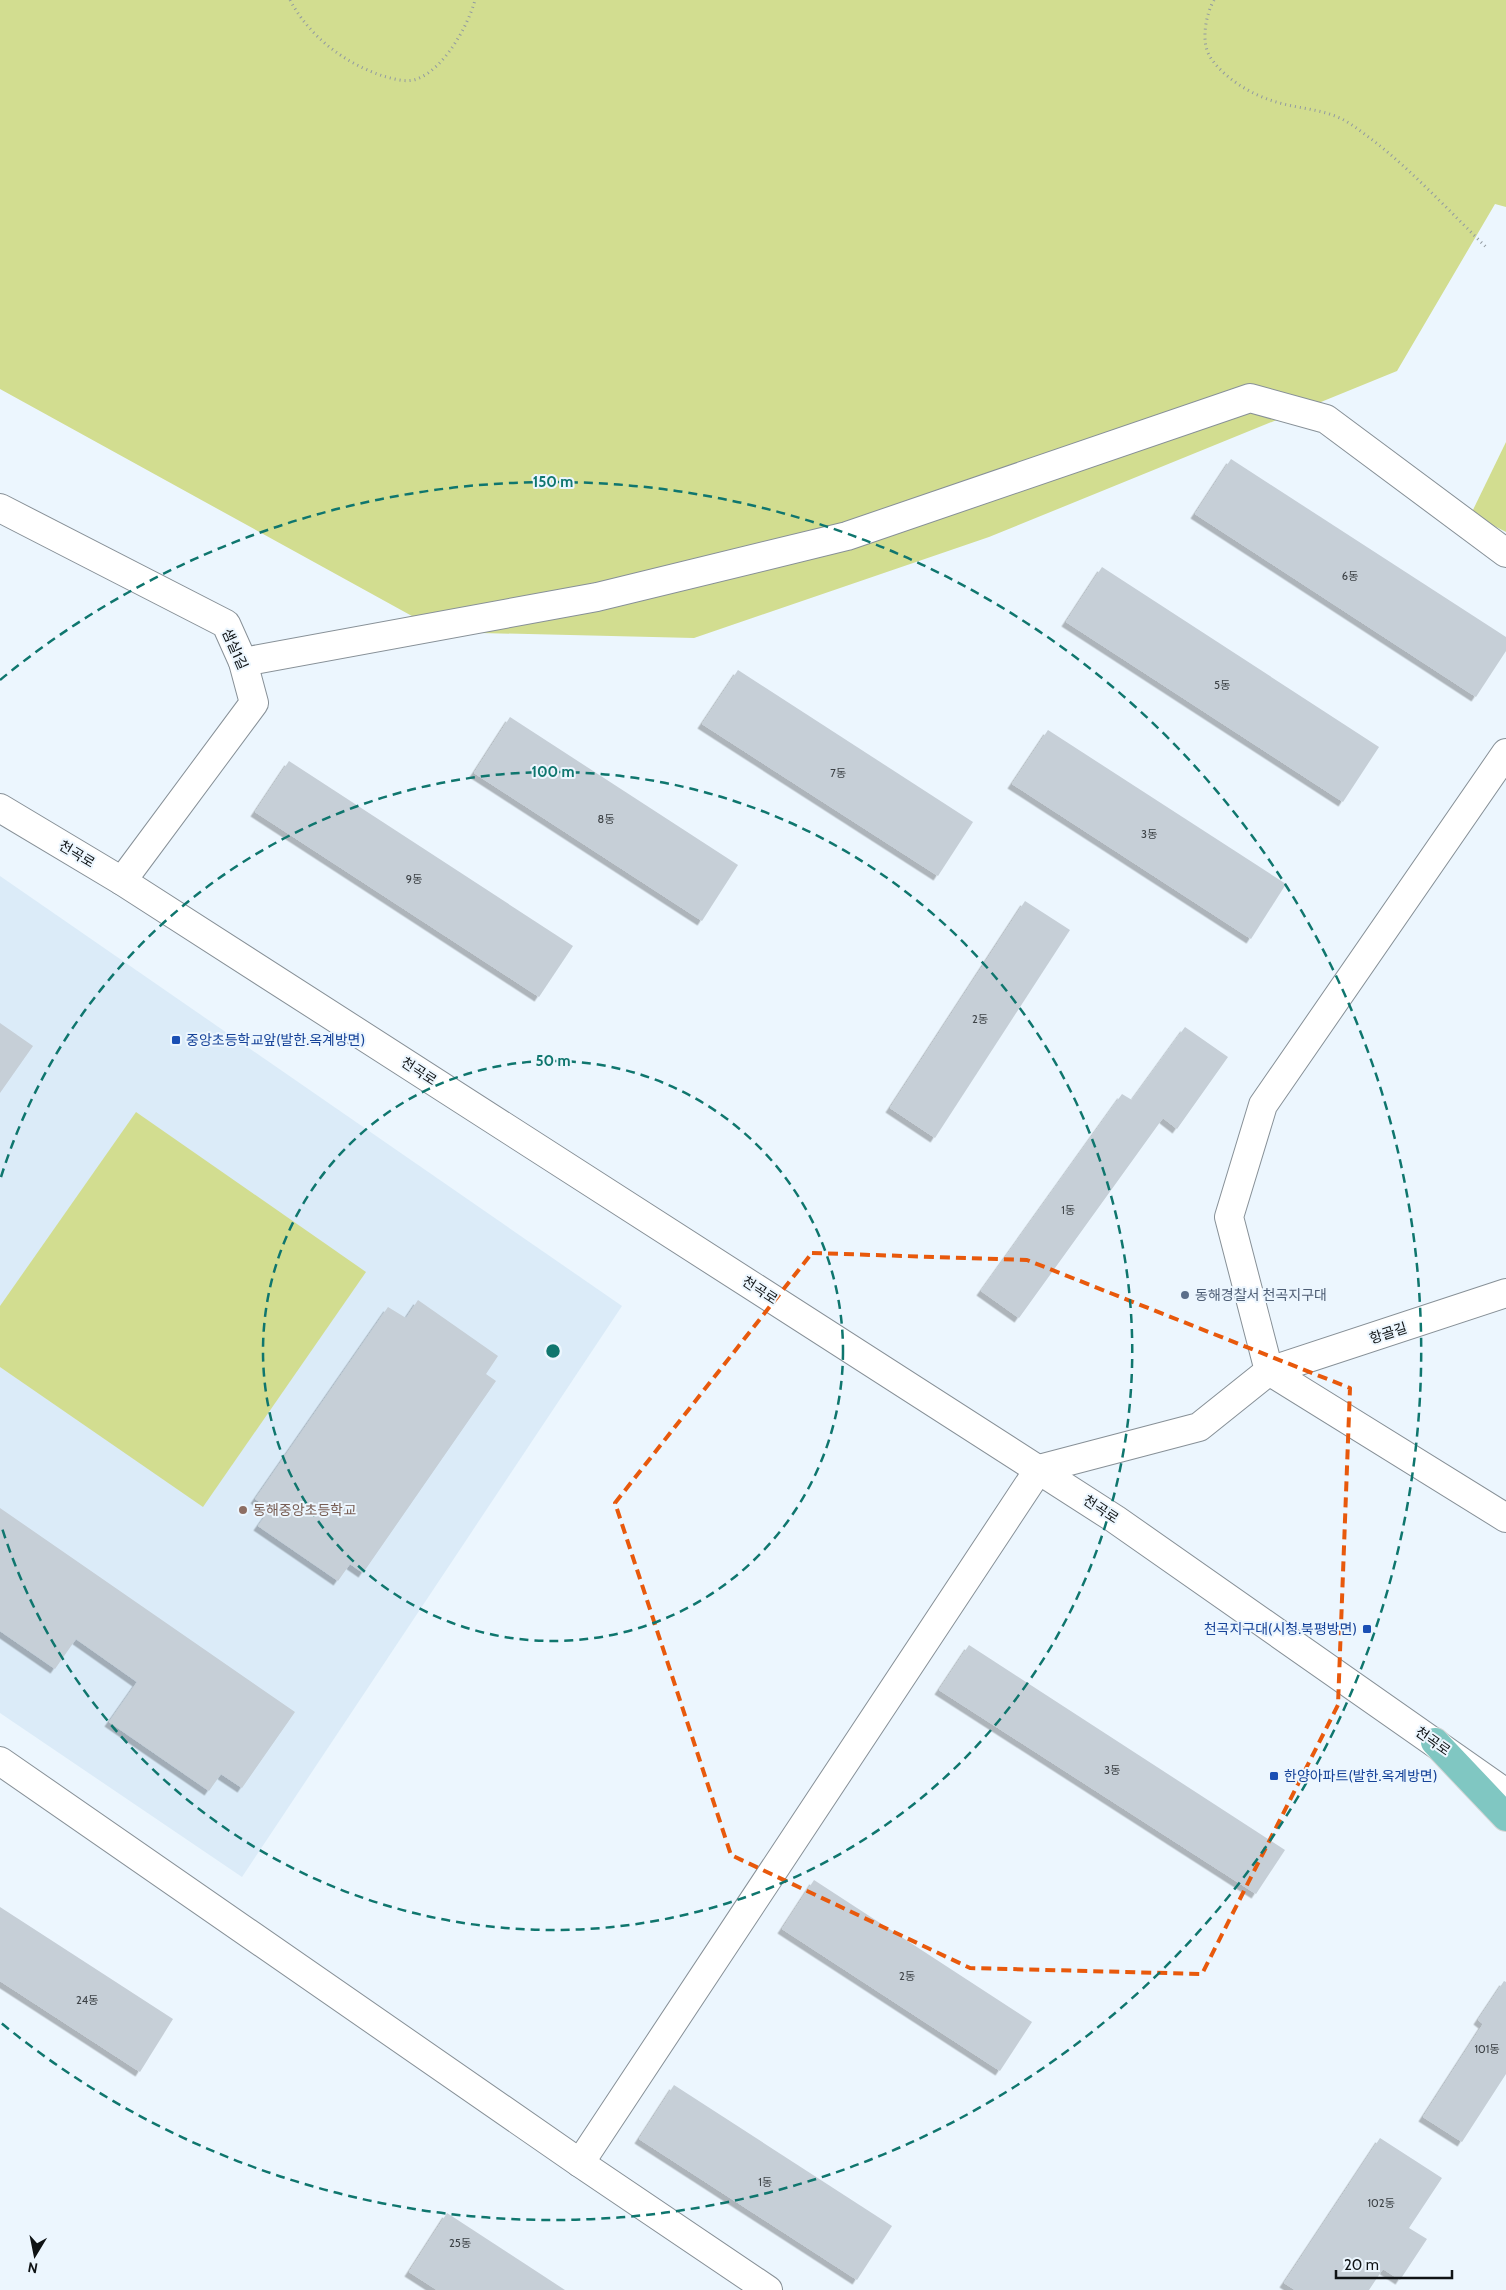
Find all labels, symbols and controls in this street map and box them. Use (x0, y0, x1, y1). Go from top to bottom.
text: 150 m (533, 473, 573, 491)
house number: 6동 (1342, 569, 1358, 583)
street label: 샘실1길 (218, 626, 252, 672)
house number: 5동 (1214, 678, 1230, 692)
text: 100 m (531, 763, 575, 781)
house number: 7동 (830, 766, 846, 780)
house number: 8동 (598, 812, 614, 826)
house number: 3동 (1141, 827, 1157, 841)
street label: 천곡로 (56, 836, 98, 872)
house number: 9동 (406, 872, 422, 886)
house number: 2동 (972, 1012, 988, 1026)
place label: 중앙초등학교앞(발한.옥계방면) (186, 1031, 365, 1049)
marker: 중앙초등학교앞(발한.옥계방면) (170, 1034, 182, 1046)
text: 50 m (535, 1052, 571, 1070)
street label: 천곡로 (398, 1053, 440, 1089)
house number: 1동 (1061, 1203, 1075, 1217)
street label: 천곡로 (739, 1272, 781, 1308)
place label: 동해경찰서 천곡지구대 (1195, 1286, 1327, 1304)
marker: 동해경찰서 천곡지구대 (1179, 1289, 1191, 1301)
street label: 항골길 (1367, 1318, 1409, 1348)
centre of rings (544, 1342, 562, 1360)
street label: 천곡로 (1080, 1491, 1122, 1527)
place label: 동해중앙초등학교 (253, 1501, 356, 1519)
marker: 동해중앙초등학교 (237, 1504, 249, 1516)
place label: 천곡지구대(시청.북평방면) (1204, 1620, 1357, 1638)
marker: 천곡지구대(시청.북평방면) (1361, 1623, 1373, 1635)
street label: 천곡로 (1412, 1723, 1454, 1760)
house number: 3동 (1104, 1763, 1120, 1777)
place label: 한양아파트(발한.옥계방면) (1284, 1767, 1437, 1785)
marker: 한양아파트(발한.옥계방면) (1268, 1770, 1280, 1782)
house number: 2동 (899, 1969, 915, 1983)
house number: 24동 (76, 1993, 98, 2007)
house number: 101동 (1475, 2042, 1499, 2056)
house number: 1동 (758, 2175, 772, 2189)
house number: 102동 (1367, 2196, 1395, 2210)
north arrow (10, 2230, 60, 2280)
house number: 25동 (449, 2236, 471, 2250)
scale bar (1336, 2248, 1452, 2280)
text: 20 m (1344, 2256, 1379, 2274)
text: N (26, 2258, 39, 2278)

